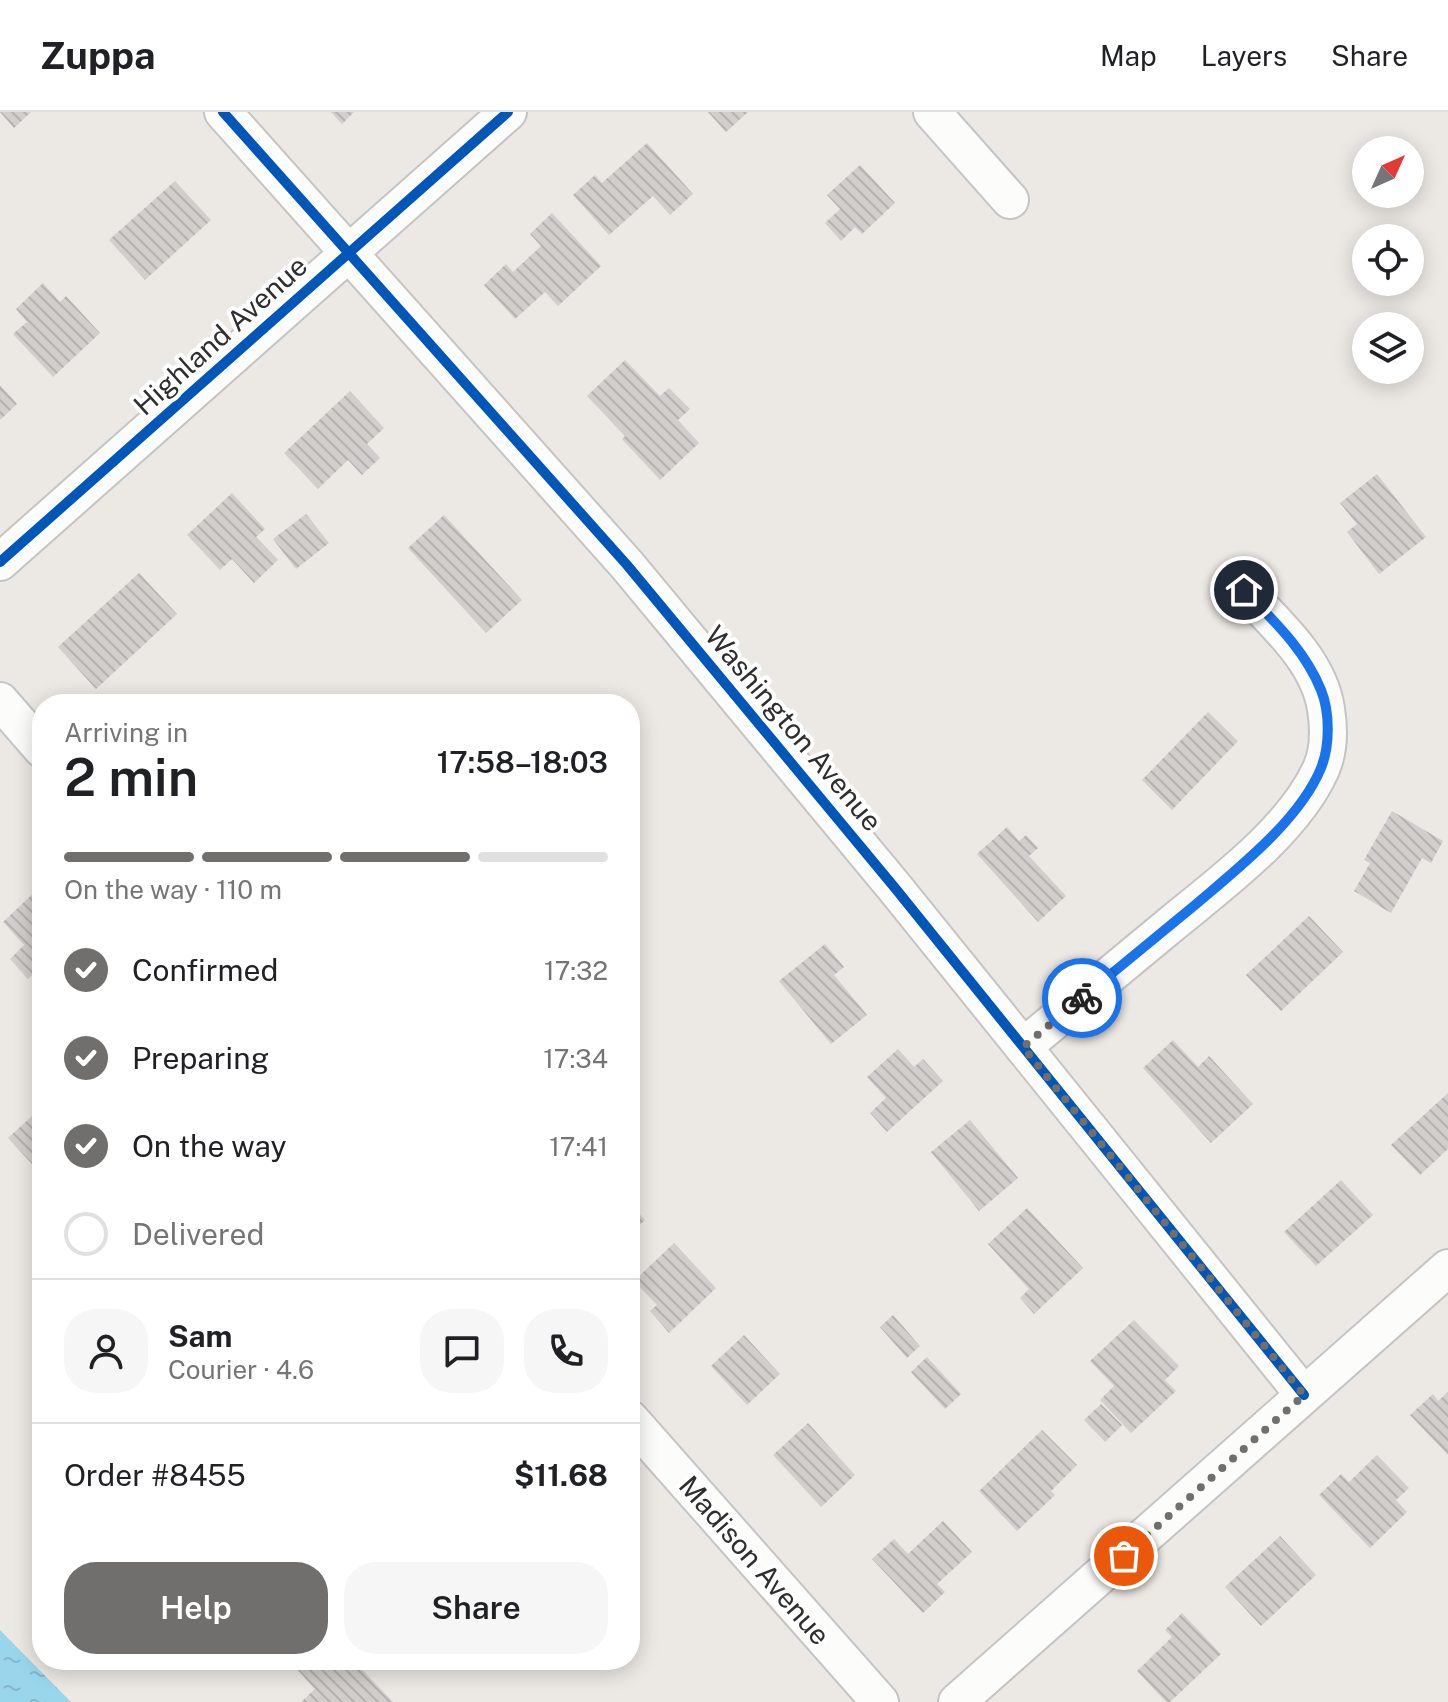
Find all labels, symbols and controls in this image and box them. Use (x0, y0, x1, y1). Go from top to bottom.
text: Zuppa (40, 33, 155, 78)
text: Map (1100, 39, 1157, 72)
text: Layers (1201, 39, 1287, 72)
text: Share (1331, 39, 1408, 72)
north arrow (1352, 136, 1424, 208)
map controls (1352, 136, 1424, 384)
button: locate (1352, 224, 1424, 296)
street label: Highland Avenue (127, 249, 313, 421)
button: layers (1352, 312, 1424, 384)
pin (1210, 556, 1278, 624)
icon: home (1222, 568, 1266, 612)
street label: Washington Avenue (699, 619, 889, 837)
text: Arriving in (64, 717, 188, 748)
text: 17:58–18:03 (437, 744, 608, 780)
text: 2 min (64, 747, 198, 808)
text: On the way · 110 m (64, 874, 282, 905)
icon: check (64, 948, 108, 992)
text: Confirmed (132, 952, 278, 988)
text: 17:32 (544, 955, 608, 986)
courier (1042, 958, 1122, 1038)
icon: bike (1060, 976, 1104, 1020)
icon: check (64, 1036, 108, 1080)
text: Preparing (132, 1040, 269, 1076)
text: 17:34 (543, 1043, 608, 1074)
icon: check (64, 1124, 108, 1168)
text: On the way (132, 1128, 286, 1164)
text: 17:41 (549, 1131, 608, 1162)
text: Delivered (132, 1216, 264, 1252)
button: person (64, 1309, 148, 1393)
button: chat (420, 1309, 504, 1393)
button: phone (524, 1309, 608, 1393)
text: Sam (168, 1318, 232, 1354)
text: Courier · 4.6 (168, 1354, 314, 1385)
text: Order #8455 (64, 1457, 246, 1493)
text: $11.68 (514, 1457, 608, 1493)
street label: Madison Avenue (673, 1469, 837, 1651)
pin (1090, 1522, 1158, 1590)
icon: bag (1102, 1534, 1146, 1578)
button: Help (64, 1562, 328, 1654)
button: Share (344, 1562, 608, 1654)

